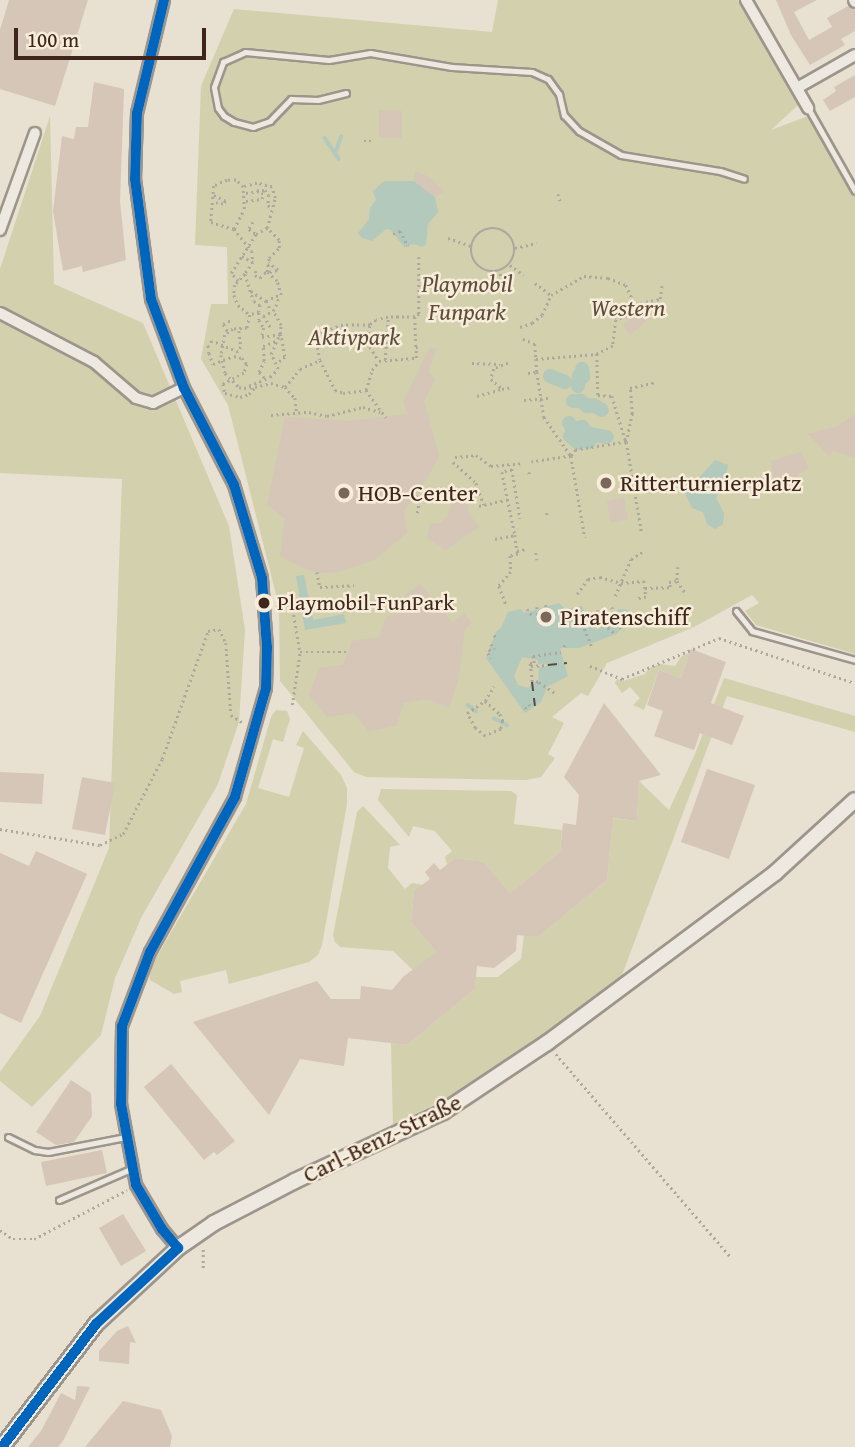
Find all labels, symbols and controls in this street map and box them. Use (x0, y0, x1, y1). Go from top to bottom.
scale bar (18, 14, 210, 58)
text: 100 m (27, 24, 79, 55)
park label: Playmobil Funpark (421, 270, 513, 326)
park label: Western (591, 294, 665, 322)
park label: Aktivpark (308, 323, 400, 351)
place label: Ritterturnierplatz (620, 469, 801, 497)
marker: Ritterturnierplatz (598, 475, 614, 491)
place label: HOB-Center (358, 479, 478, 507)
marker: HOB-Center (336, 485, 352, 501)
place label: Playmobil-FunPark (277, 590, 454, 616)
marker: Playmobil-FunPark (257, 596, 271, 610)
place label: Piratenschiff (560, 603, 689, 631)
marker: Piratenschiff (538, 609, 554, 625)
street label: Carl-Benz-Straße (298, 1087, 466, 1189)

